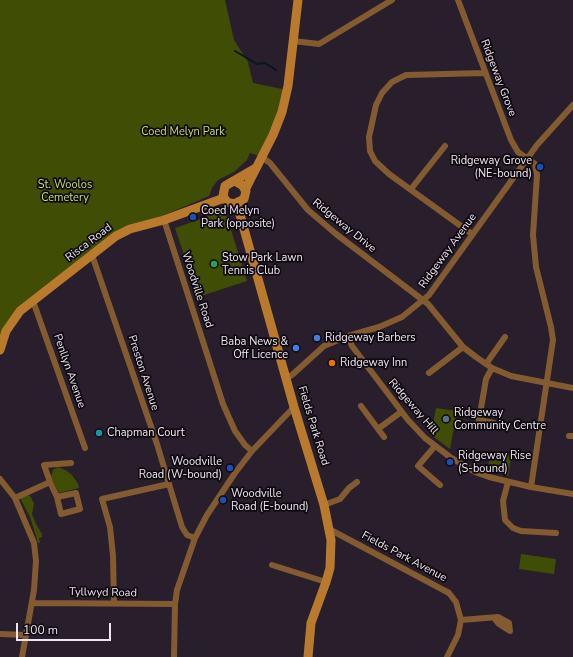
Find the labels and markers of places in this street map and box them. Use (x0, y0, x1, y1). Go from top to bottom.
place label: Ridgeway Grove (NE-bound) (451, 154, 532, 180)
marker: Ridgeway Grove (NE-bound) (535, 162, 545, 172)
place label: Coed Melyn Park (opposite) (201, 204, 275, 230)
marker: Coed Melyn Park (opposite) (188, 212, 198, 222)
place label: Stow Park Lawn Tennis Club (222, 251, 303, 277)
marker: Stow Park Lawn Tennis Club (209, 259, 219, 269)
place label: Ridgeway Barbers (325, 331, 416, 345)
marker: Ridgeway Barbers (312, 333, 322, 343)
place label: Baba News & Off Licence (221, 335, 288, 361)
marker: Baba News & Off Licence (291, 343, 301, 353)
place label: Ridgeway Inn (340, 356, 407, 370)
marker: Ridgeway Inn (327, 358, 337, 368)
place label: Ridgeway Community Centre (454, 406, 546, 432)
marker: Ridgeway Community Centre (441, 414, 451, 424)
place label: Chapman Court (107, 426, 185, 440)
marker: Chapman Court (94, 428, 104, 438)
place label: Ridgeway Rise (S-bound) (458, 449, 531, 475)
place label: Woodville Road (W-bound) (139, 455, 222, 481)
marker: Ridgeway Rise (S-bound) (445, 457, 455, 467)
marker: Woodville Road (W-bound) (225, 463, 235, 473)
place label: Woodville Road (E-bound) (231, 487, 309, 513)
marker: Woodville Road (E-bound) (218, 495, 228, 505)

